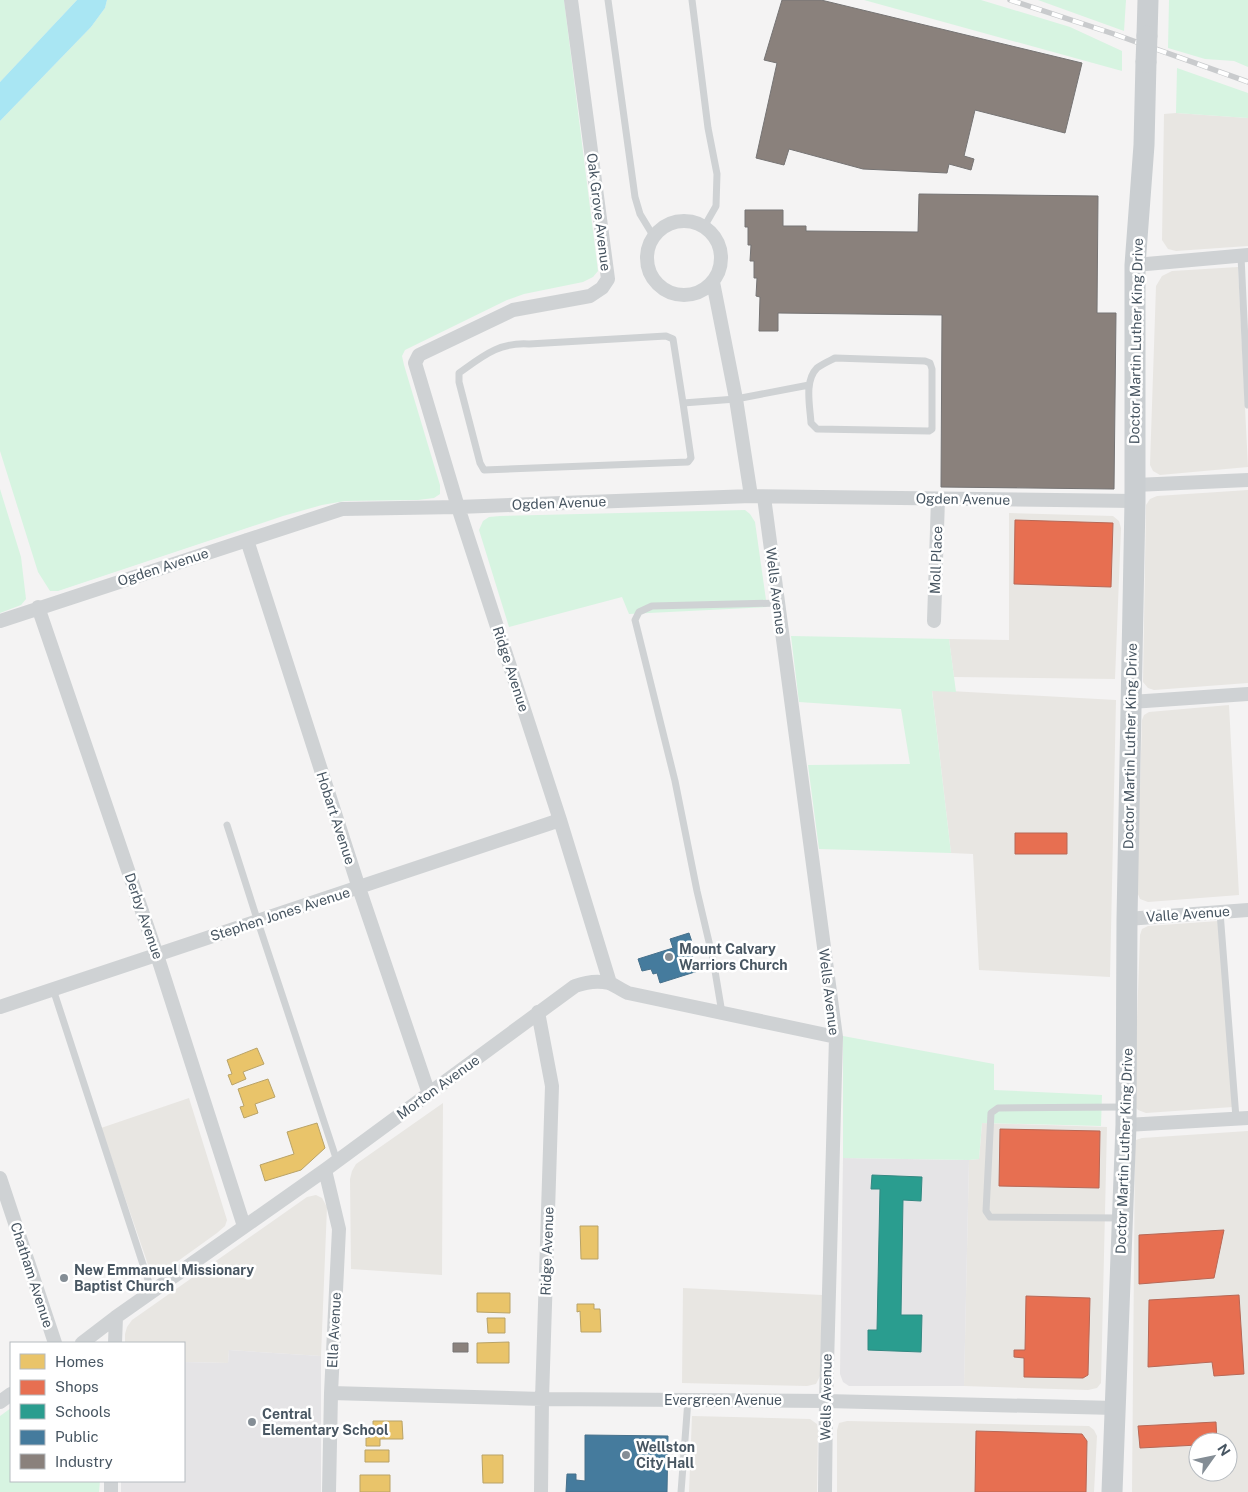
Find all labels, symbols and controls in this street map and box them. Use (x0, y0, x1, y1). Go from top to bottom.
street label: Oak Grove Avenue (584, 152, 614, 272)
street label: Doctor Martin Luther King Drive (1126, 238, 1146, 444)
street label: Ogden Avenue (916, 490, 1010, 508)
street label: Ogden Avenue (511, 493, 607, 513)
street label: Moll Place (927, 526, 945, 594)
street label: Ogden Avenue (116, 545, 210, 589)
street label: Wells Avenue (763, 547, 789, 635)
street label: Ridge Avenue (490, 624, 532, 714)
street label: Doctor Martin Luther King Drive (1120, 643, 1140, 849)
street label: Hobart Avenue (313, 770, 359, 867)
street label: Derby Avenue (122, 871, 166, 961)
street label: Stephen Jones Avenue (208, 884, 352, 944)
street label: Valle Avenue (1146, 903, 1230, 925)
place label: Mount Calvary Warriors Church (679, 941, 788, 973)
street label: Wells Avenue (816, 948, 842, 1036)
marker: Mount Calvary Warriors Church (663, 951, 675, 963)
street label: Doctor Martin Luther King Drive (1112, 1048, 1136, 1254)
street label: Morton Avenue (394, 1052, 482, 1122)
street label: Ridge Avenue (537, 1206, 557, 1296)
street label: Chatham Avenue (7, 1220, 57, 1330)
place label: New Emmanuel Missionary Baptist Church (74, 1262, 254, 1294)
marker: New Emmanuel Missionary Baptist Church (58, 1272, 70, 1284)
street label: Ella Avenue (324, 1292, 344, 1368)
legend (10, 1342, 185, 1482)
text: Homes (55, 1353, 104, 1370)
street label: Wells Avenue (817, 1353, 835, 1441)
text: Shops (55, 1378, 99, 1395)
street label: Evergreen Avenue (664, 1392, 782, 1408)
text: Schools (55, 1403, 111, 1420)
place label: Central Elementary School (262, 1406, 389, 1438)
marker: Central Elementary School (246, 1416, 258, 1428)
text: Public (55, 1428, 99, 1445)
north arrow (1188, 1432, 1238, 1482)
place label: Wellston City Hall (636, 1439, 695, 1471)
text: N (1214, 1441, 1234, 1459)
marker: Wellston City Hall (620, 1449, 632, 1461)
text: Industry (55, 1453, 113, 1470)

